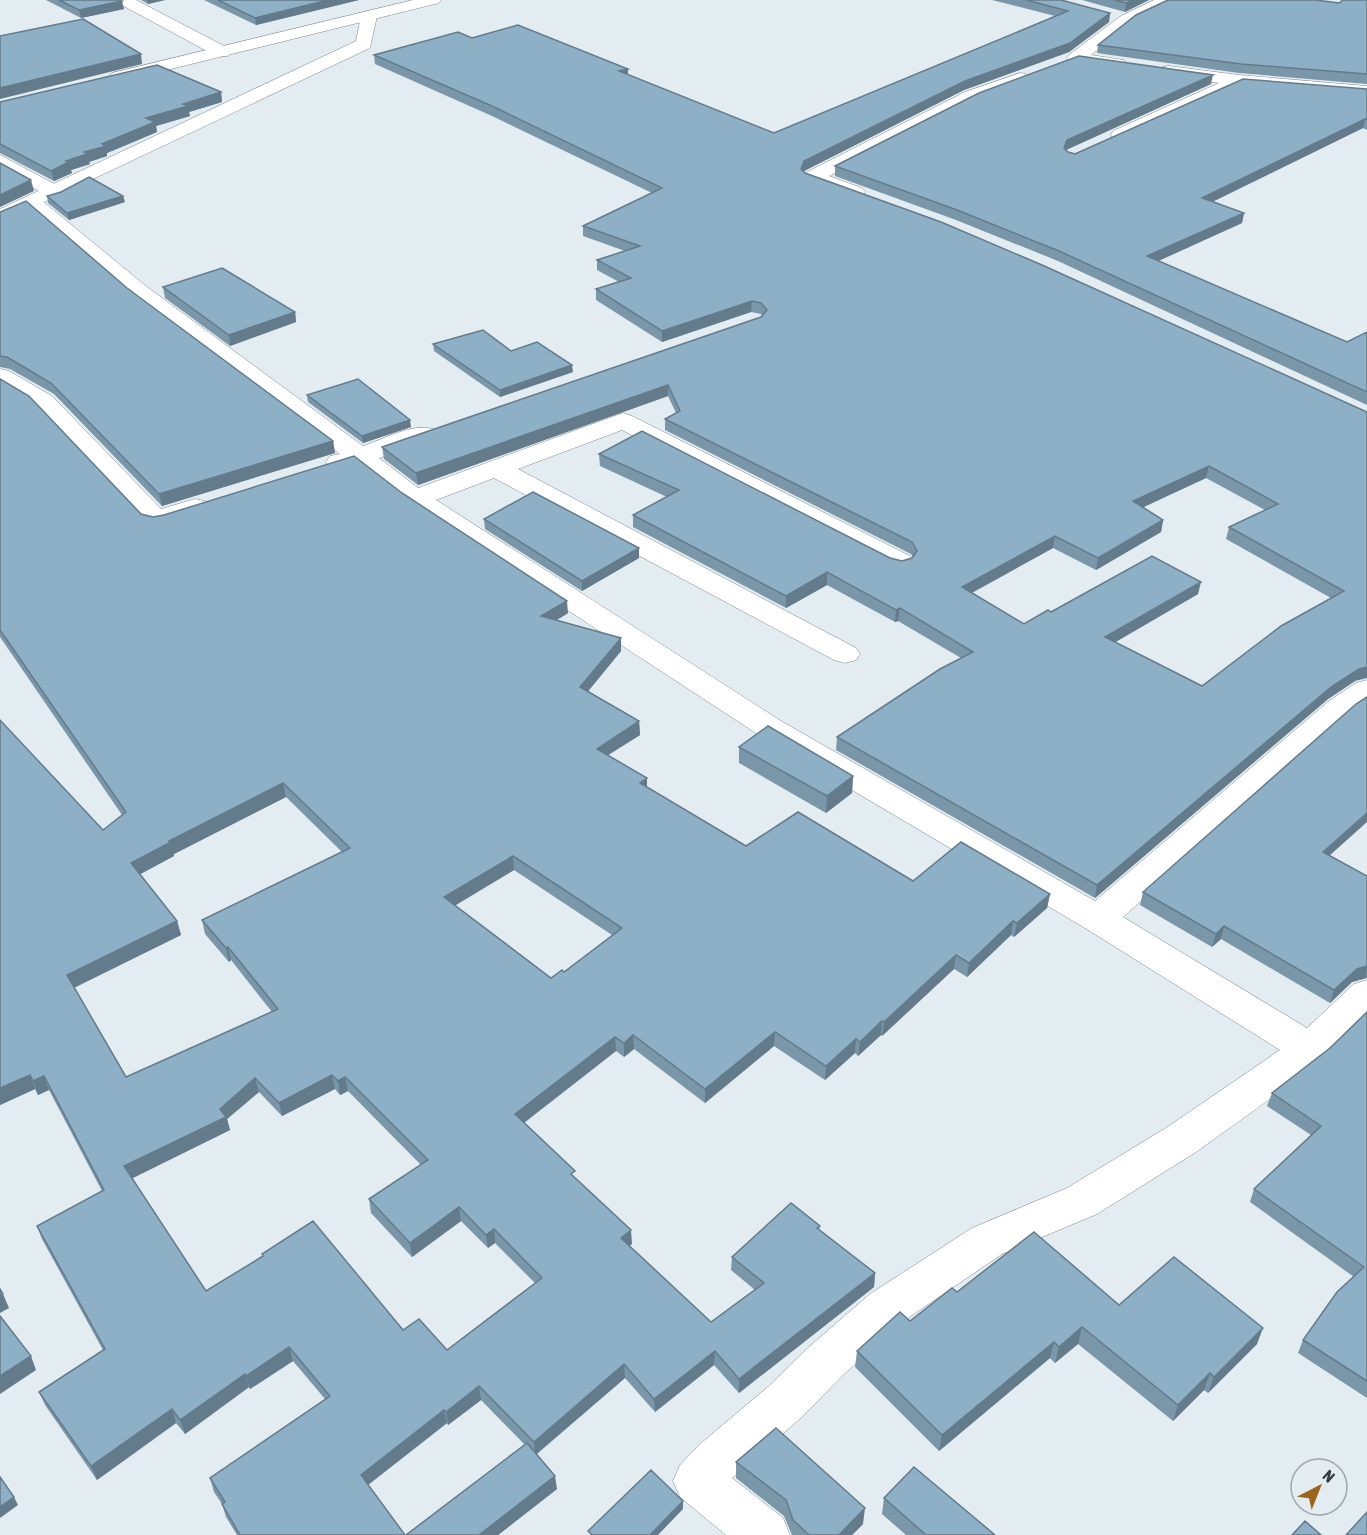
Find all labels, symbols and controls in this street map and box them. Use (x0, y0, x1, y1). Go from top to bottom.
north arrow (1289, 1457, 1349, 1517)
text: N (1320, 1466, 1339, 1486)

